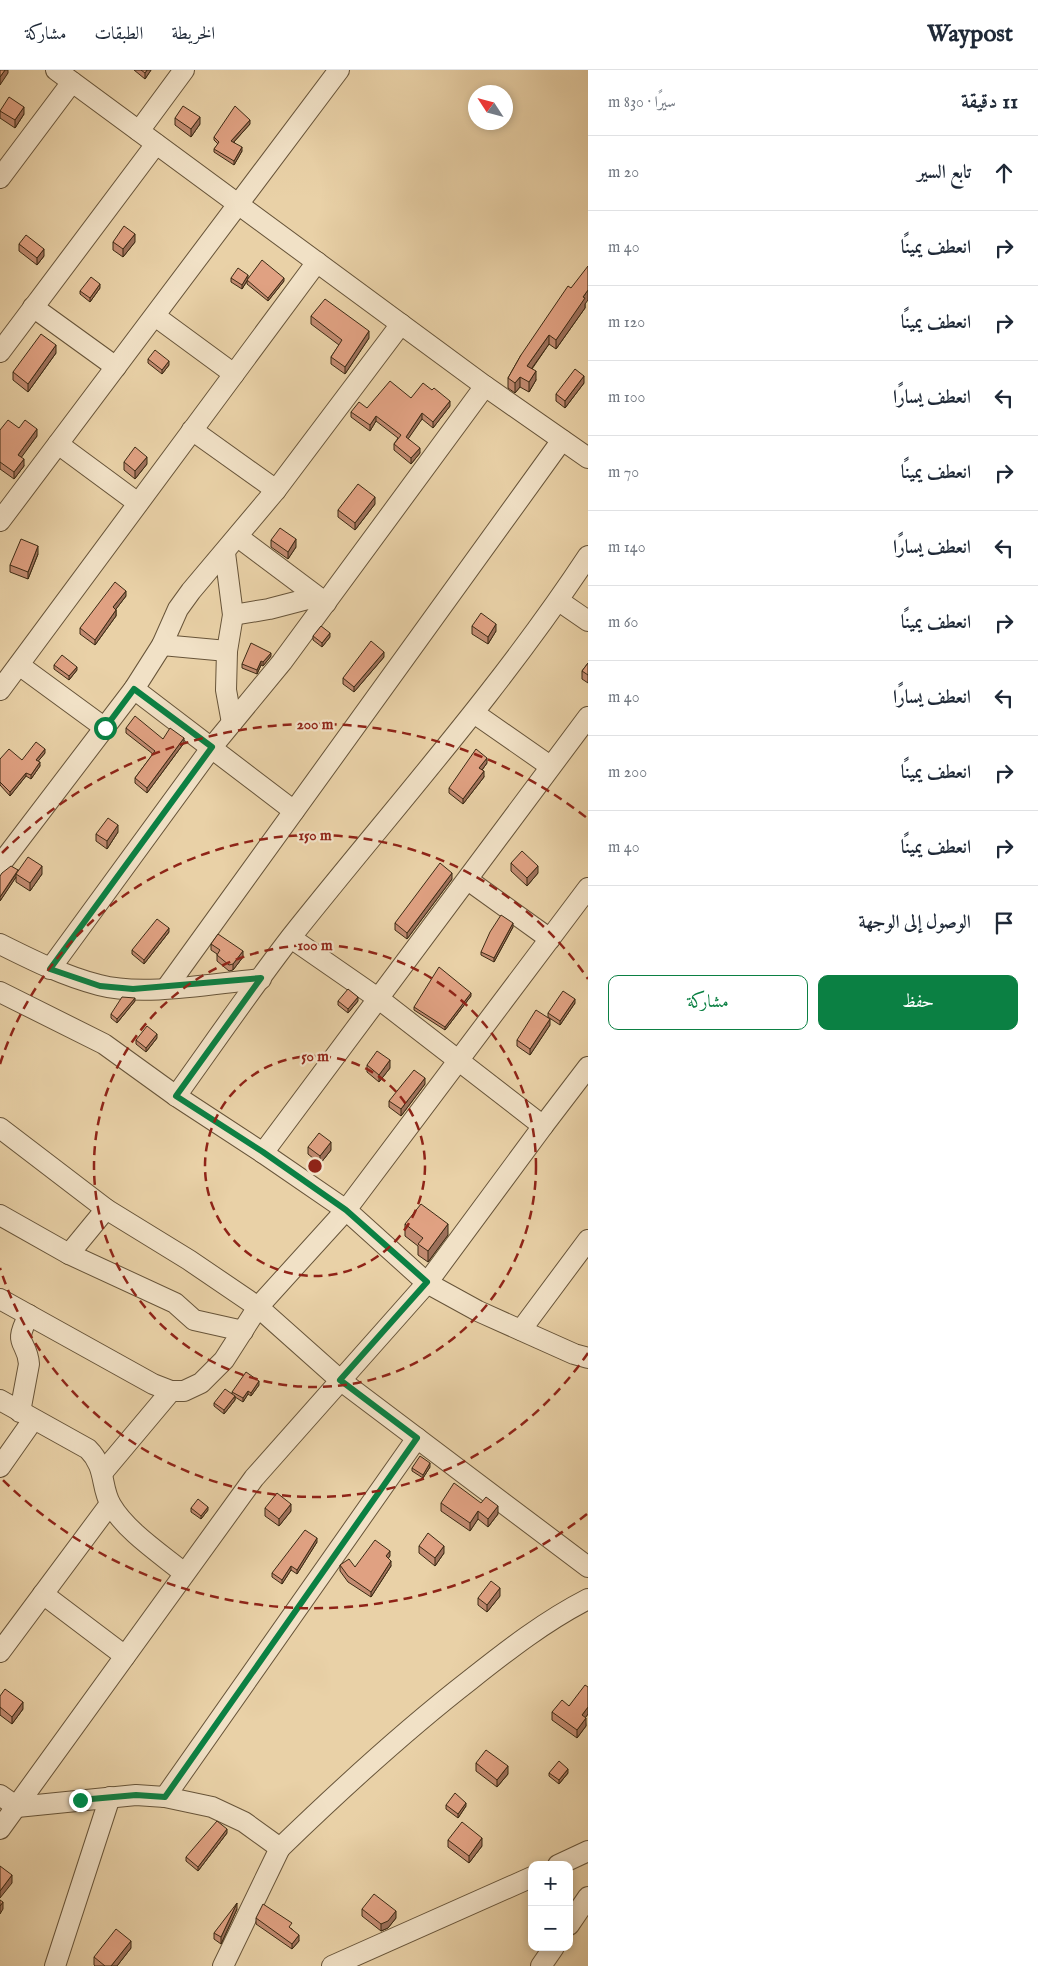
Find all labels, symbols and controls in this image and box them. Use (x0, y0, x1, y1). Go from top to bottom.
text: Waypost (927, 19, 1013, 50)
text: مشاركة (25, 23, 66, 46)
text: الطبقات (94, 23, 143, 46)
text: الخريطة (171, 23, 215, 46)
north arrow (468, 85, 513, 130)
text: 11 دقيقة (961, 89, 1018, 116)
text: سيرًا · 830 m (608, 93, 676, 113)
icon: ahead (990, 159, 1018, 187)
text: تابع السير (917, 161, 971, 185)
text: 20 m (608, 163, 639, 183)
icon: right (990, 234, 1018, 262)
text: انعطف يمينًا (901, 236, 971, 260)
text: 40 m (608, 238, 640, 258)
icon: right (990, 309, 1018, 337)
text: انعطف يمينًا (901, 311, 971, 335)
text: 120 m (608, 313, 645, 333)
icon: left (990, 384, 1018, 412)
text: انعطف يسارًا (893, 386, 971, 410)
text: 100 m (608, 388, 645, 408)
icon: right (990, 459, 1018, 487)
text: انعطف يمينًا (901, 461, 971, 485)
text: 70 m (608, 463, 639, 483)
icon: left (990, 534, 1018, 562)
text: انعطف يسارًا (893, 536, 971, 560)
text: 140 m (608, 538, 646, 558)
icon: right (990, 609, 1018, 637)
text: انعطف يمينًا (901, 611, 971, 635)
text: 60 m (608, 613, 638, 633)
icon: left (990, 684, 1018, 712)
text: انعطف يسارًا (893, 686, 971, 710)
text: 40 m (608, 688, 640, 708)
text: 200 m (297, 715, 334, 734)
route start (94, 717, 117, 740)
icon: right (990, 759, 1018, 787)
text: انعطف يمينًا (901, 761, 971, 785)
text: 200 m (608, 763, 647, 783)
text: 150 m (298, 826, 332, 845)
icon: right (990, 834, 1018, 862)
text: انعطف يمينًا (901, 836, 971, 860)
text: 40 m (608, 838, 640, 858)
icon: arrive (990, 909, 1018, 937)
text: الوصول إلى الوجهة (859, 911, 971, 935)
text: 100 m (297, 936, 333, 955)
button: مشاركة (608, 975, 808, 1030)
button: حفظ (818, 975, 1018, 1030)
text: 50 m (301, 1047, 329, 1066)
centre of rings (306, 1157, 324, 1175)
route end (69, 1789, 92, 1812)
map controls (528, 1861, 573, 1951)
button: + (528, 1861, 573, 1906)
button: − (528, 1906, 573, 1951)

